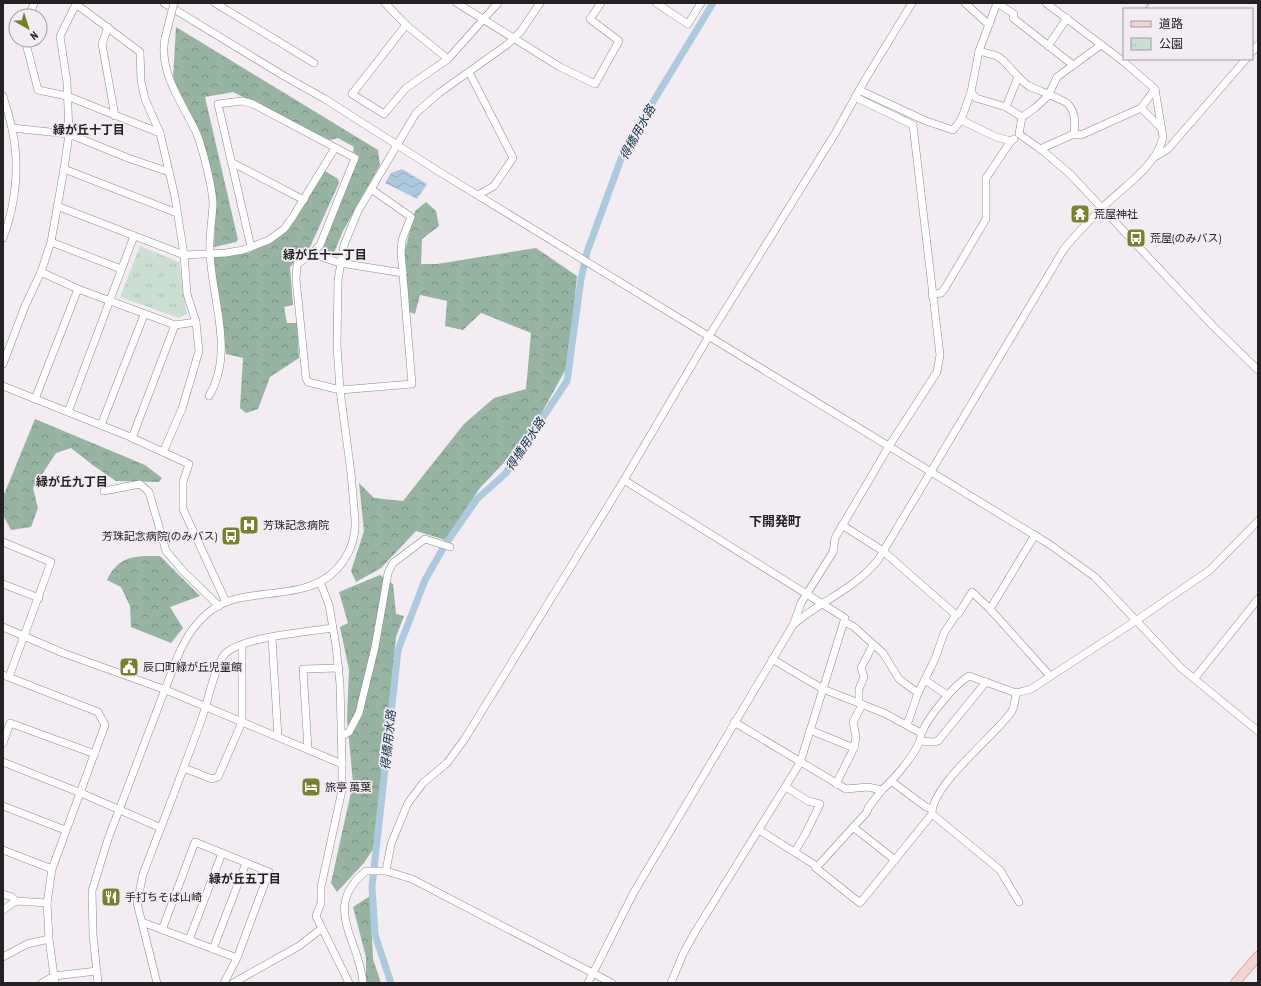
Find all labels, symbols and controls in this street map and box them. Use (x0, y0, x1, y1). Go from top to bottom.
north arrow (8, 8, 48, 48)
legend (1123, 8, 1253, 60)
text: 道路 (1159, 16, 1183, 31)
text: N (28, 28, 41, 43)
text: 公園 (1159, 36, 1183, 51)
water label: 得橋用水路 (616, 101, 659, 162)
district label: 緑が丘十丁目 (53, 122, 125, 137)
temple icon: 荒屋神社 (1069, 203, 1091, 225)
place label: 荒屋神社 (1094, 207, 1138, 221)
bus stop icon: 荒屋(のみバス) (1125, 227, 1147, 249)
place label: 荒屋(のみバス) (1150, 231, 1222, 245)
district label: 緑が丘十一丁目 (283, 247, 367, 262)
water label: 得橋用水路 (502, 414, 549, 473)
district label: 緑が丘九丁目 (36, 474, 108, 489)
district label: 下開発町 (749, 513, 801, 530)
hospital icon: 芳珠記念病院 (238, 514, 260, 536)
place label: 芳珠記念病院 (263, 518, 329, 532)
bus stop icon: 芳珠記念病院(のみバス) (220, 525, 242, 547)
place label: 芳珠記念病院(のみバス) (102, 529, 217, 543)
public building icon: 辰口町緑が丘児童館 (118, 656, 140, 678)
place label: 辰口町緑が丘児童館 (143, 660, 242, 674)
water label: 得橋用水路 (377, 708, 399, 771)
hotel icon: 旅亭 萬葉 (300, 776, 322, 798)
place label: 旅亭 萬葉 (325, 780, 371, 794)
district label: 緑が丘五丁目 (209, 871, 281, 886)
restaurant icon: 手打ちそば山崎 (100, 886, 122, 908)
place label: 手打ちそば山崎 (125, 890, 202, 904)

